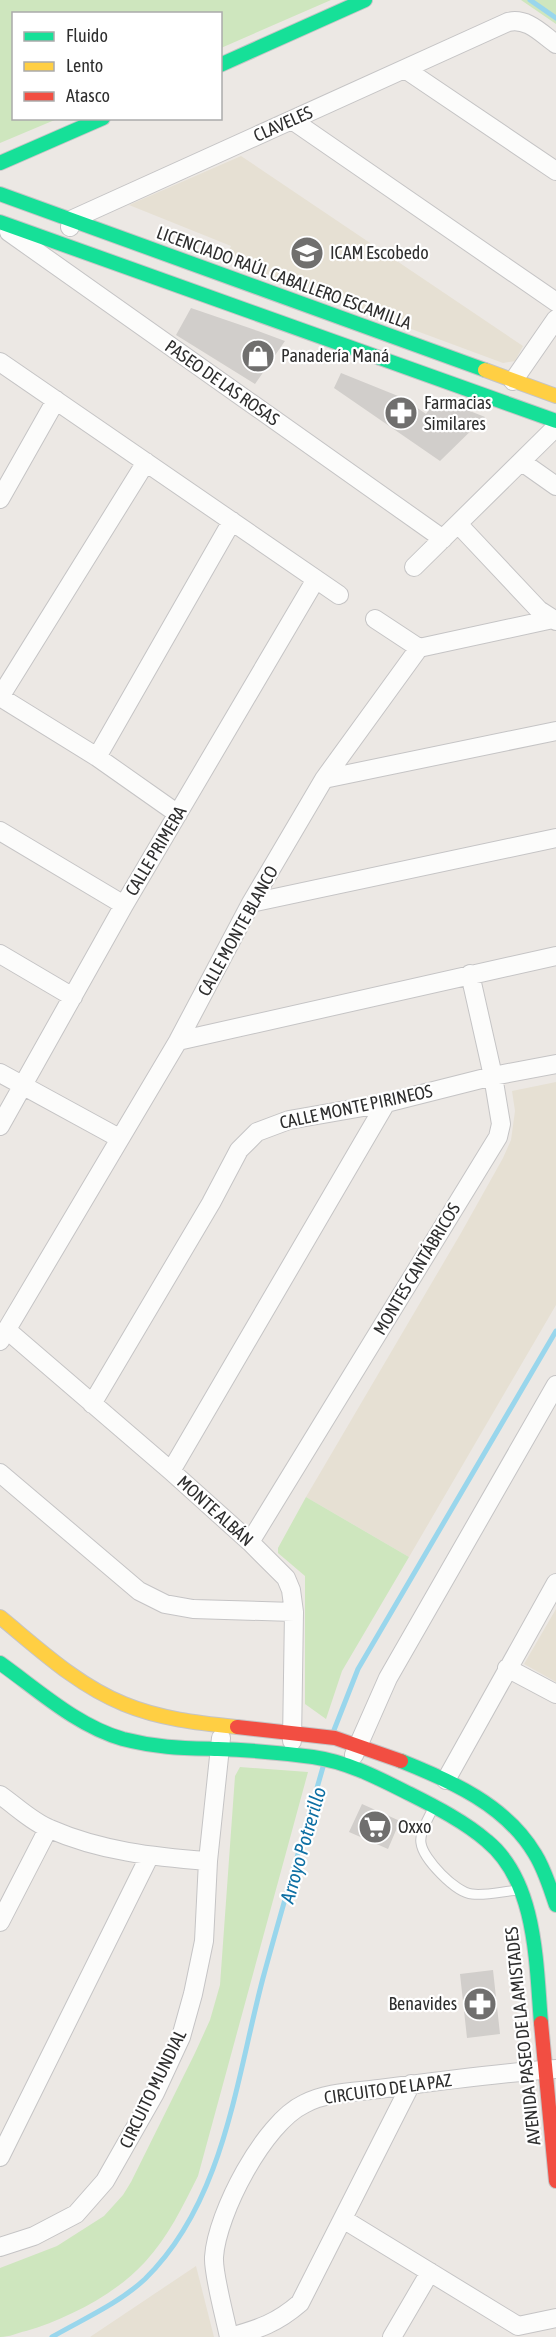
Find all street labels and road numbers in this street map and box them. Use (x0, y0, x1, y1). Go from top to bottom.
street label: CLAVELES (250, 101, 316, 146)
street label: LICENCIADO RAÚL CABALLERO ESCAMILLA (154, 222, 415, 334)
street label: PASEO DE LAS ROSAS (161, 335, 284, 430)
street label: CALLE PRIMERA (121, 802, 191, 899)
street label: CALLE MONTE BLANCO (193, 862, 282, 999)
street label: CALLE MONTE PIRINEOS (278, 1080, 435, 1133)
street label: MONTES CANTÁBRICOS (369, 1199, 464, 1339)
street label: MONTE ALBÁN (173, 1471, 258, 1550)
street label: AVENIDA PASEO DE LA AMISTADES (501, 1925, 544, 2146)
street label: CIRCUITO MUNDIAL (115, 2026, 190, 2151)
street label: CIRCUITO DE LA PAZ (323, 2069, 453, 2108)

